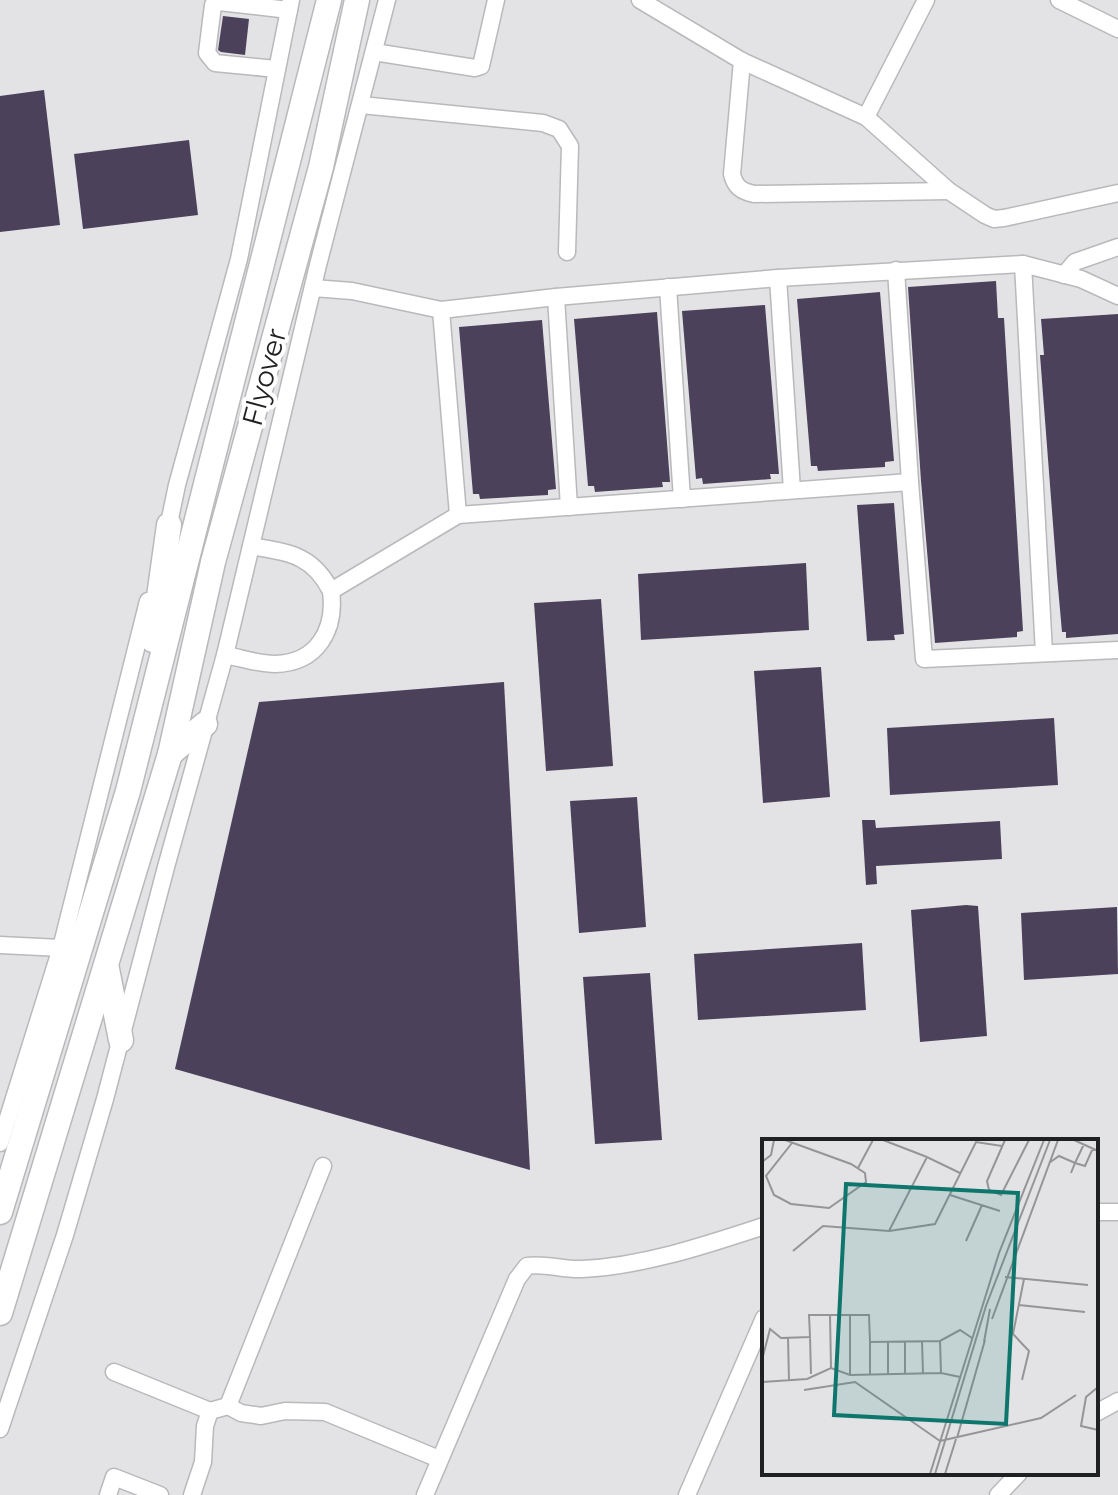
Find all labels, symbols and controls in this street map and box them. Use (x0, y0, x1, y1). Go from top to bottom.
street label: Flyover (235, 324, 293, 430)
inset map (762, 1139, 1098, 1475)

